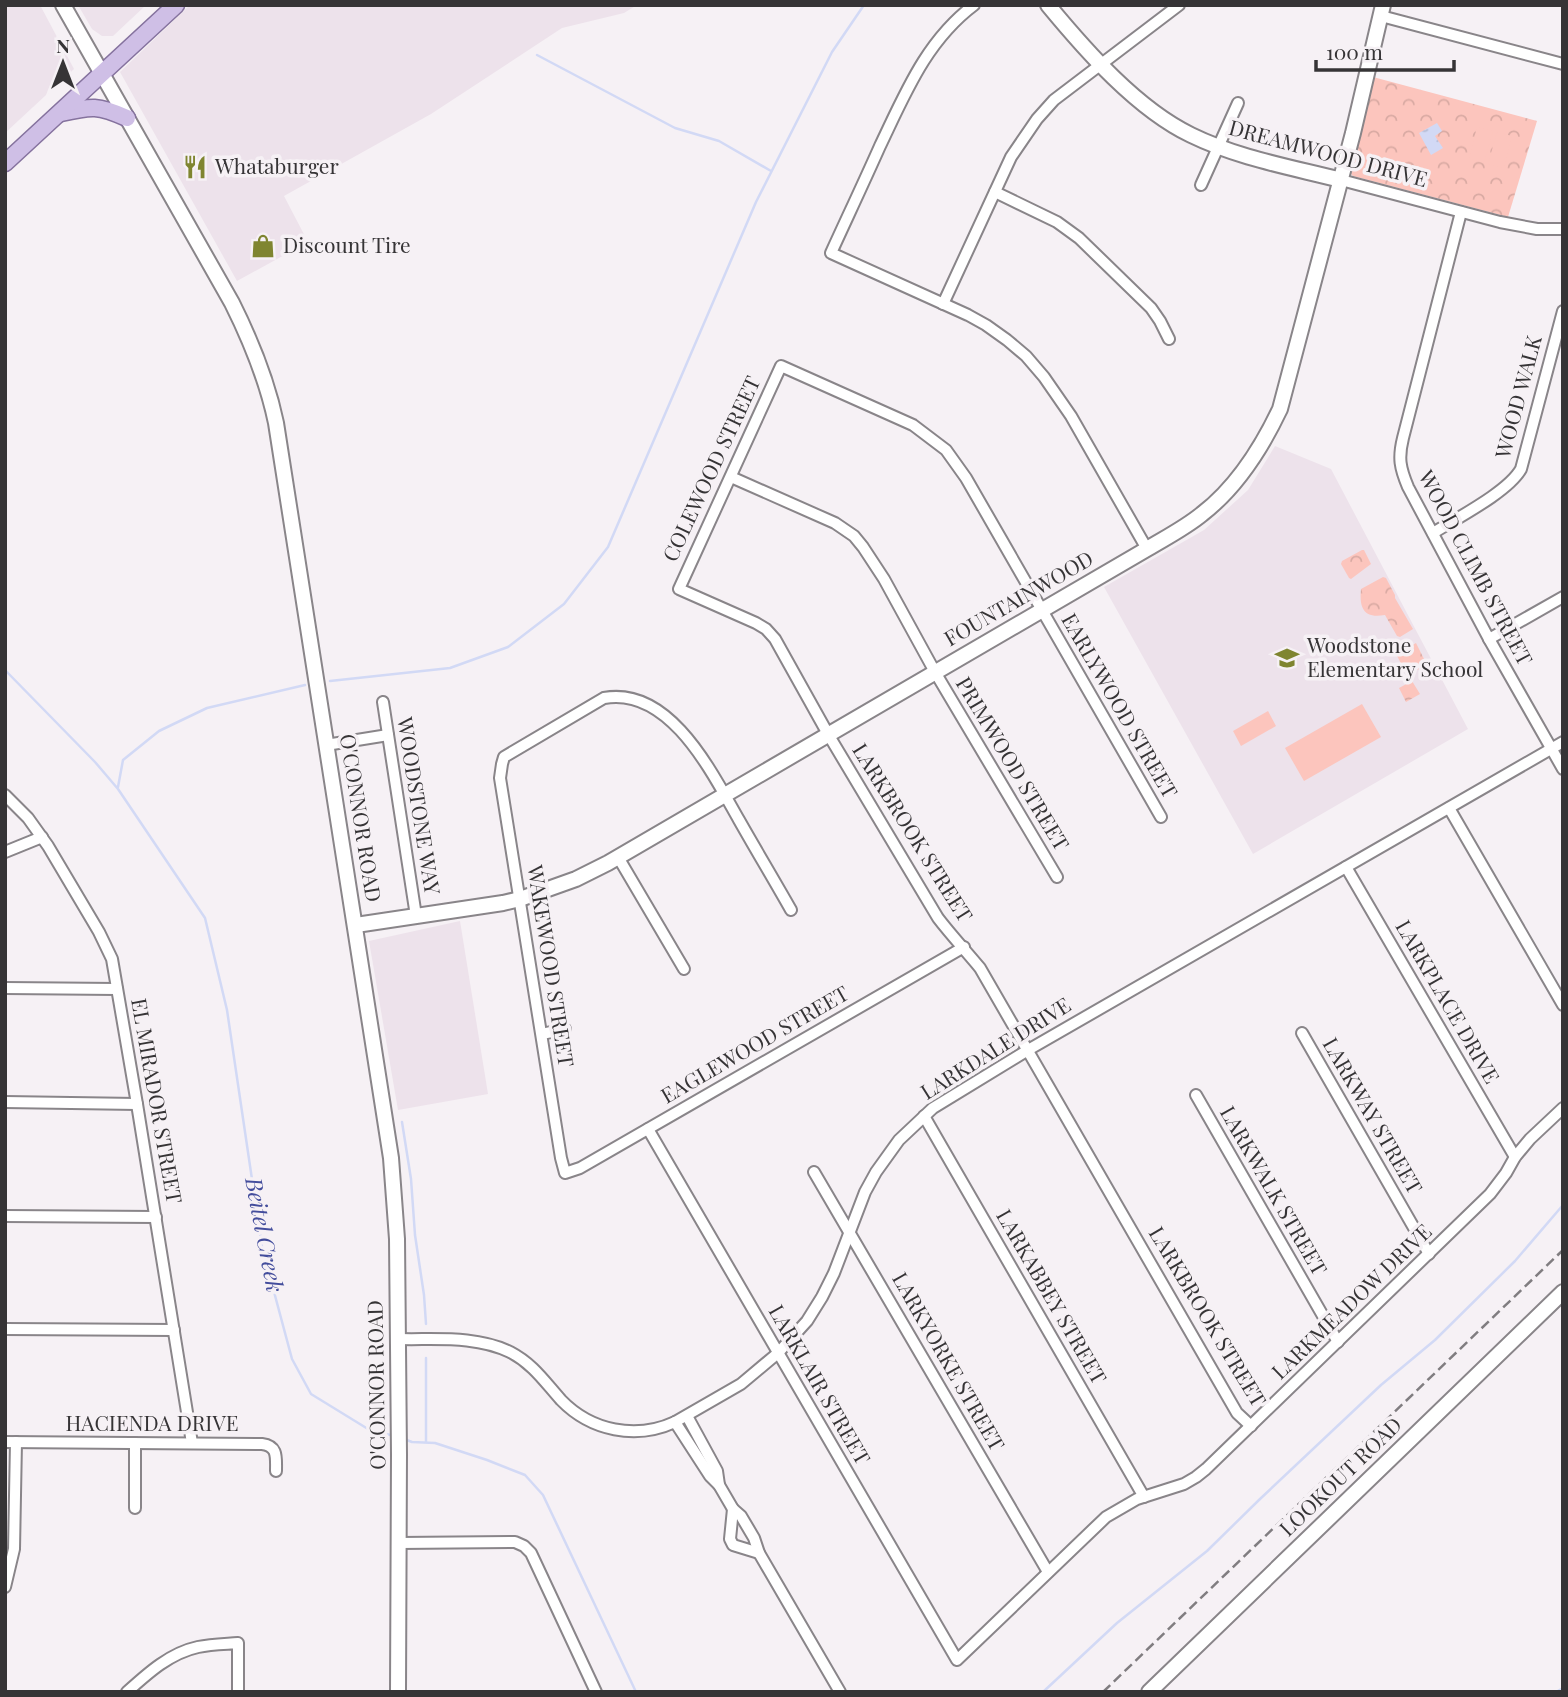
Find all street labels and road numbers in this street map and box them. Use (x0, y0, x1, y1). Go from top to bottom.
street label: DREAMWOOD DRIVE (1226, 112, 1431, 192)
street label: WOOD WALK (1487, 332, 1547, 462)
street label: COLEWOOD STREET (655, 371, 765, 565)
street label: WOOD CLIMB STREET (1413, 464, 1540, 670)
street label: FOUNTAINWOOD (938, 543, 1098, 651)
street label: EARLYWOOD STREET (1056, 607, 1185, 803)
street label: PRIMWOOD STREET (951, 671, 1077, 855)
street label: WOODSTONE WAY (392, 714, 448, 897)
street label: O'CONNOR ROAD (335, 732, 389, 904)
street label: LARKBROOK STREET (847, 737, 980, 927)
street label: WAKEWOOD STREET (522, 862, 582, 1069)
street label: LARKPLACE DRIVE (1391, 914, 1507, 1088)
street label: EAGLEWOOD STREET (655, 978, 853, 1108)
street label: LARKDALE DRIVE (915, 990, 1075, 1105)
street label: EL MIRADOR STREET (126, 996, 190, 1205)
street label: LARKWAY STREET (1318, 1032, 1430, 1198)
street label: LARKWALK STREET (1215, 1100, 1335, 1280)
street label: LARKABBEY STREET (991, 1203, 1114, 1389)
street label: LARKMEADOW DRIVE (1265, 1217, 1437, 1384)
street label: LARKBROOK STREET (1144, 1221, 1274, 1411)
street label: LARKYORKE STREET (887, 1267, 1012, 1455)
street label: LARKLAIR STREET (764, 1299, 878, 1469)
street label: O'CONNOR ROAD (360, 1300, 390, 1470)
street label: HACIENDA DRIVE (65, 1408, 239, 1436)
street label: LOOKOUT ROAD (1272, 1410, 1407, 1541)

